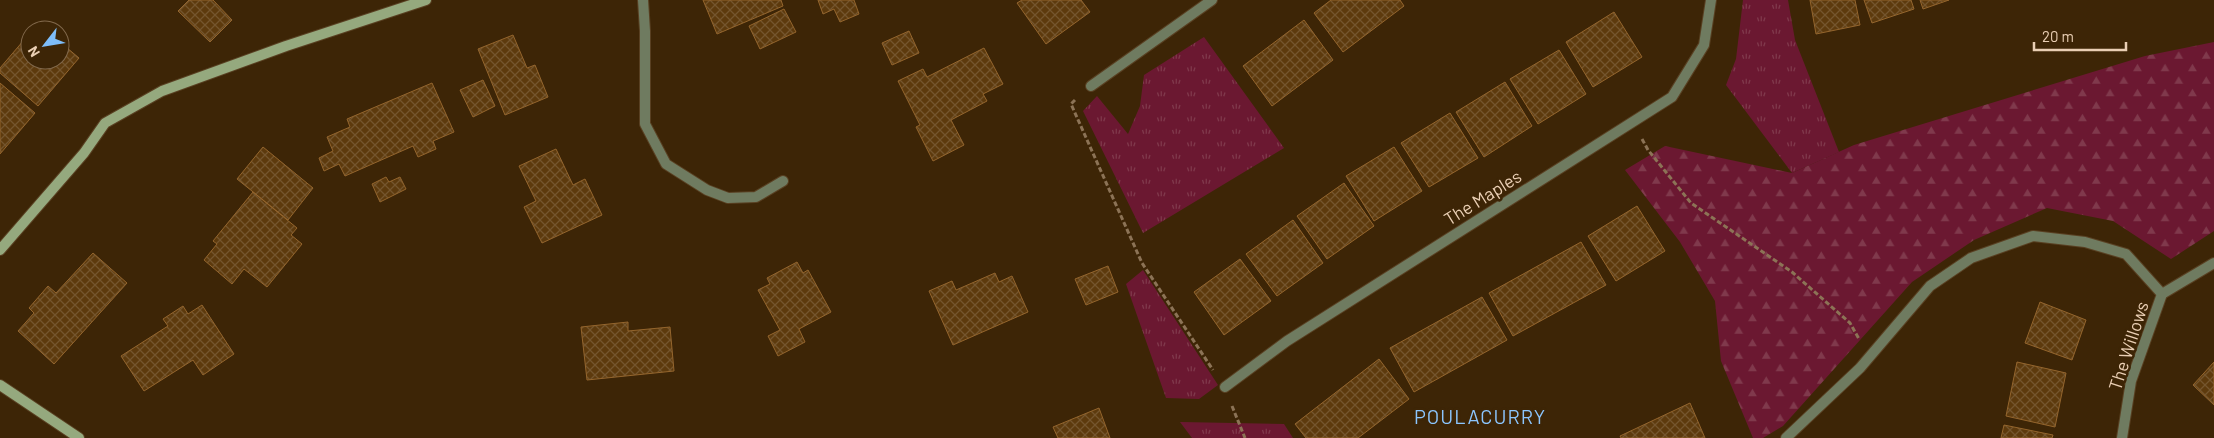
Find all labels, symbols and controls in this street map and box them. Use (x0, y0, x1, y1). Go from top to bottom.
north arrow (20, 20, 70, 70)
scale bar (2034, 20, 2126, 52)
text: 20 m (2042, 27, 2074, 45)
text: N (24, 44, 43, 60)
street label: The Maples (1440, 165, 1525, 230)
street label: The Willows (2103, 298, 2153, 393)
district label: POULACURRY (1414, 404, 1546, 428)

